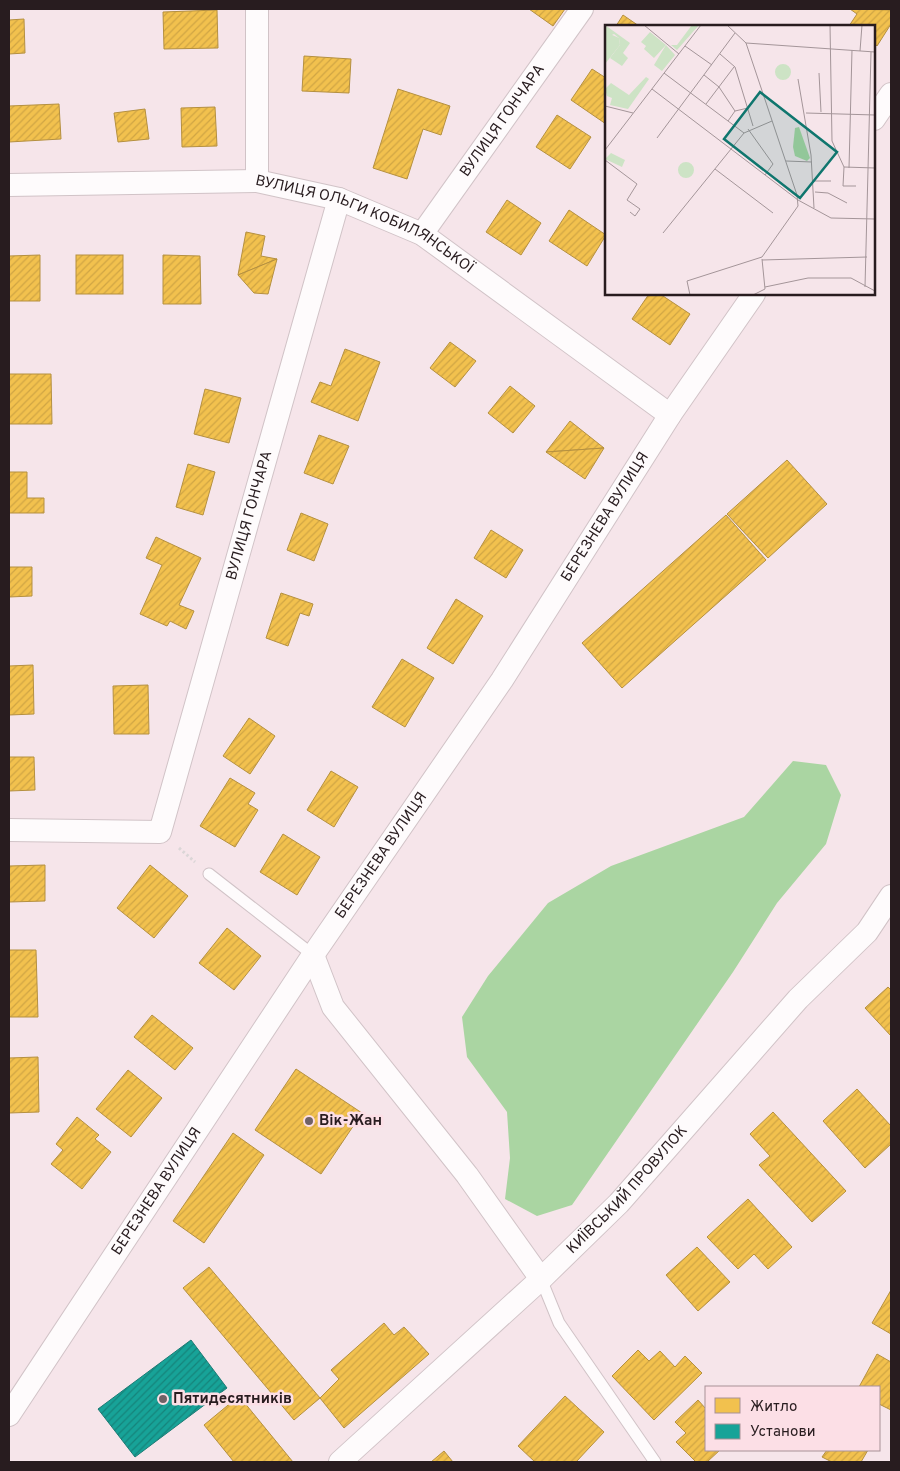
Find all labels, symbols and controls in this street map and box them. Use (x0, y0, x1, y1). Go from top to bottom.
inset map (605, 25, 875, 295)
street label: ВУЛИЦЯ ГОНЧАРА (456, 61, 549, 181)
street label: ВУЛИЦЯ ОЛЬГИ КОБИЛЯНСЬКОЇ (253, 171, 478, 278)
street label: ВУЛИЦЯ ГОНЧАРА (222, 448, 277, 582)
street label: БЕРЕЗНЕВА ВУЛИЦЯ (557, 449, 653, 585)
street label: БЕРЕЗНЕВА ВУЛИЦЯ (331, 789, 432, 923)
place label: Вік-Жан (319, 1112, 382, 1131)
marker: Вік-Жан (303, 1115, 315, 1127)
street label: КИЇВСЬКИЙ ПРОВУЛОК (563, 1122, 692, 1258)
street label: БЕРЕЗНЕВА ВУЛИЦЯ (108, 1124, 206, 1259)
legend (705, 1386, 880, 1451)
place label: Пятидесятників (173, 1390, 292, 1409)
marker: Пятидесятників (157, 1393, 169, 1405)
text: Житло (750, 1398, 797, 1417)
text: Установи (750, 1423, 816, 1442)

